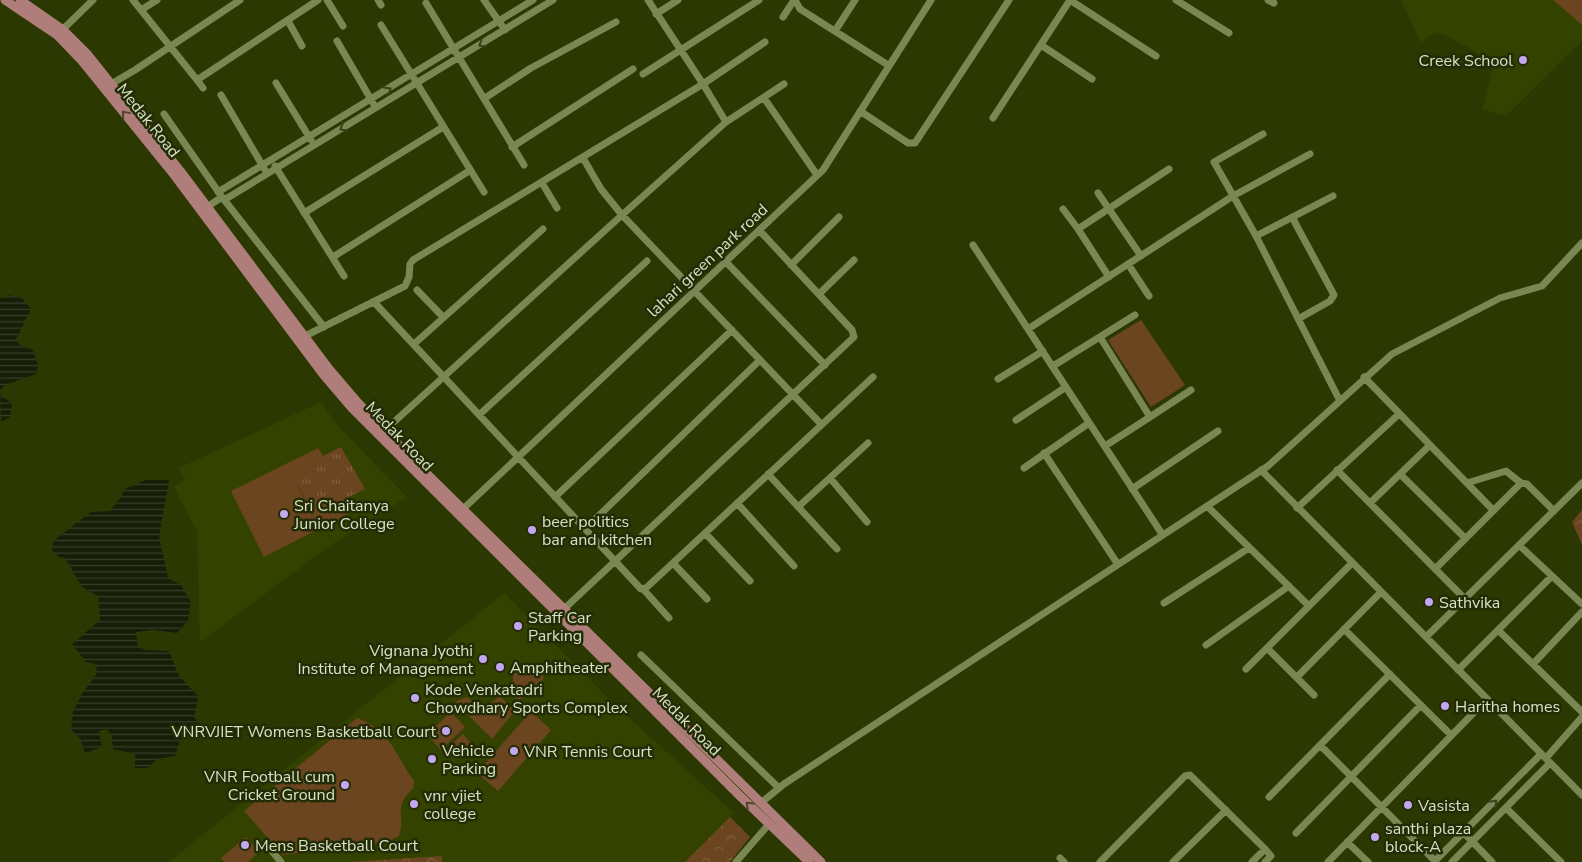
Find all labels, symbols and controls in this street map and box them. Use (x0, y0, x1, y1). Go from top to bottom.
one-way arrow (478, 38, 487, 48)
place label: Creek School (1419, 50, 1513, 72)
marker: Creek School (1517, 54, 1529, 66)
street label: Medak Road (112, 79, 185, 162)
one-way arrow (383, 86, 392, 96)
one-way arrow (121, 111, 130, 120)
one-way arrow (339, 122, 348, 132)
street label: lahari green park road (643, 199, 773, 322)
street label: Medak Road (360, 397, 438, 476)
place label: Sri Chaitanya Junior College (293, 495, 395, 535)
marker: Sri Chaitanya Junior College (278, 508, 290, 520)
place label: beer politics bar and kitchen (542, 511, 652, 551)
marker: beer politics bar and kitchen (526, 524, 538, 536)
place label: Sathvika (1439, 592, 1500, 614)
marker: Sathvika (1423, 596, 1435, 608)
place label: Staff Car Parking (528, 607, 591, 647)
marker: Staff Car Parking (512, 620, 524, 632)
place label: Vignana Jyothi Institute of Management (297, 640, 473, 680)
marker: Vignana Jyothi Institute of Management (477, 653, 489, 665)
place label: Amphitheater (510, 657, 609, 679)
marker: Amphitheater (494, 661, 506, 673)
place label: Kode Venkatadri Chowdhary Sports Complex (425, 679, 628, 719)
street label: Medak Road (647, 682, 726, 761)
marker: Kode Venkatadri Chowdhary Sports Complex (409, 692, 421, 704)
place label: Haritha homes (1455, 696, 1560, 718)
marker: Haritha homes (1439, 700, 1451, 712)
place label: VNRVJIET Womens Basketball Court (171, 721, 436, 743)
marker: VNRVJIET Womens Basketball Court (440, 725, 452, 737)
place label: Vehicle Parking (441, 740, 496, 780)
place label: VNR Tennis Court (523, 741, 653, 763)
marker: VNR Tennis Court (508, 745, 520, 757)
marker: Vehicle Parking (426, 753, 438, 765)
place label: VNR Football cum Cricket Ground (203, 766, 335, 806)
marker: VNR Football cum Cricket Ground (339, 779, 351, 791)
place label: vnr vjiet college (424, 785, 481, 825)
place label: Vasista (1417, 795, 1470, 817)
marker: vnr vjiet college (408, 798, 420, 810)
marker: Vasista (1402, 799, 1414, 811)
one-way arrow (1488, 799, 1497, 808)
one-way arrow (745, 801, 754, 810)
place label: santhi plaza block-A (1385, 818, 1471, 858)
marker: santhi plaza block-A (1369, 831, 1381, 843)
place label: Mens Basketball Court (255, 835, 419, 857)
marker: Mens Basketball Court (239, 839, 251, 851)

